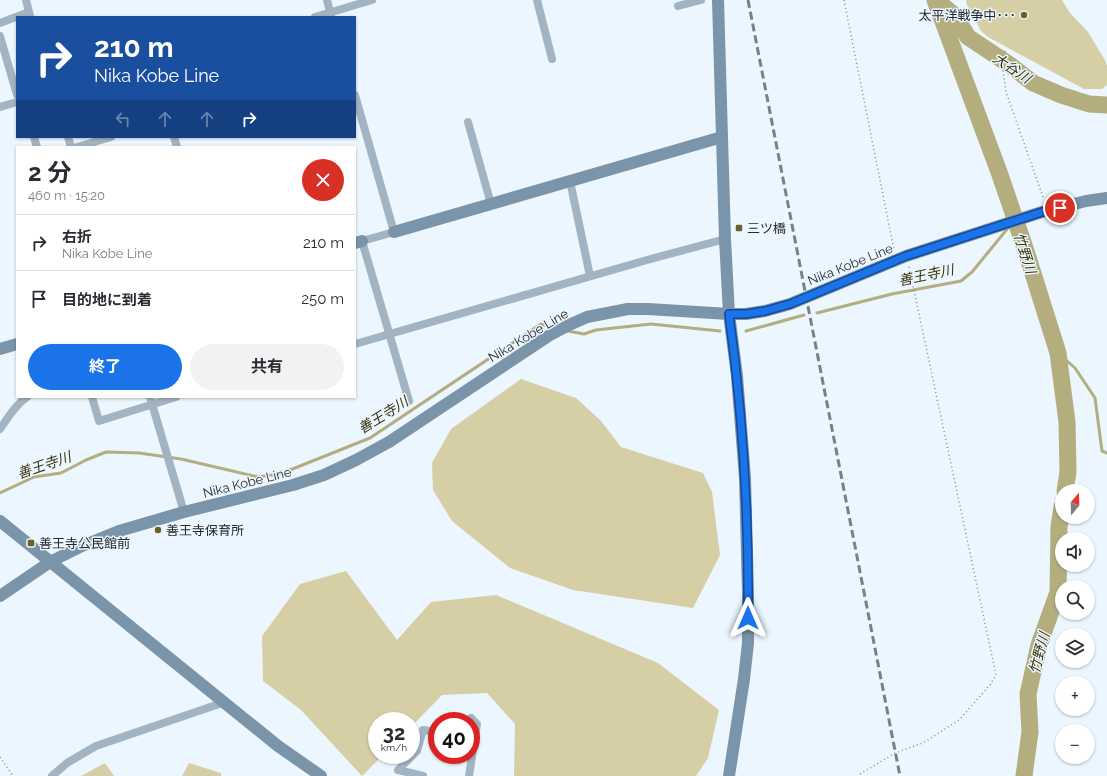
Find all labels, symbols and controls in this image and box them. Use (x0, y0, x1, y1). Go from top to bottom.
place label: 太平洋戦争中･･･ (918, 8, 1016, 23)
marker: 太平洋戦争中･･･ (1019, 10, 1029, 20)
text: 210 m (94, 31, 174, 64)
icon: right (28, 32, 80, 84)
water label: 大谷川 (990, 50, 1036, 87)
text: Nika Kobe Line (94, 65, 219, 86)
icon: left (112, 108, 134, 130)
icon: ahead (154, 108, 176, 130)
icon: ahead (196, 108, 218, 130)
icon: right (238, 108, 260, 130)
text: 2 分 (28, 158, 71, 187)
button: close (302, 159, 344, 201)
text: 460 m · 15:20 (28, 188, 105, 203)
pin (1043, 191, 1077, 225)
icon: arrive (1049, 197, 1071, 219)
place label: 三ツ橋 (747, 221, 786, 236)
marker: 三ツ橋 (734, 223, 744, 233)
text: 右折 (62, 228, 92, 246)
water label: 竹野川 (1011, 231, 1040, 277)
icon: right (28, 232, 50, 254)
text: 210 m (303, 234, 344, 252)
street label: Nika Kobe Line (805, 240, 895, 288)
text: Nika Kobe Line (62, 246, 152, 261)
water label: 善王寺川 (897, 261, 957, 289)
icon: arrive (28, 288, 50, 310)
text: 250 m (301, 290, 344, 308)
text: 目的地に到着 (62, 291, 152, 309)
street label: Nika Kobe Line (486, 306, 571, 365)
button: 終了 (28, 344, 182, 390)
button: 共有 (190, 344, 344, 390)
water label: 善王寺川 (355, 392, 413, 437)
water label: 善王寺川 (15, 448, 75, 482)
street label: Nika Kobe Line (201, 464, 293, 501)
north arrow (1055, 484, 1095, 524)
map controls (1055, 484, 1095, 764)
place label: 善王寺保育所 (166, 523, 244, 538)
marker: 善王寺保育所 (153, 525, 163, 535)
button: sound (1055, 532, 1095, 572)
place label: 善王寺公民館前 (39, 536, 130, 551)
marker: 善王寺公民館前 (26, 538, 36, 548)
button: search (1055, 580, 1095, 620)
position arrow (727, 597, 769, 639)
button: layers (1055, 628, 1095, 668)
water label: 竹野川 (1026, 629, 1053, 675)
button: + (1055, 676, 1095, 716)
speed limit sign: 40 (428, 712, 480, 764)
text: 32 (383, 721, 405, 745)
button: − (1055, 724, 1095, 764)
text: km/h (381, 742, 407, 753)

